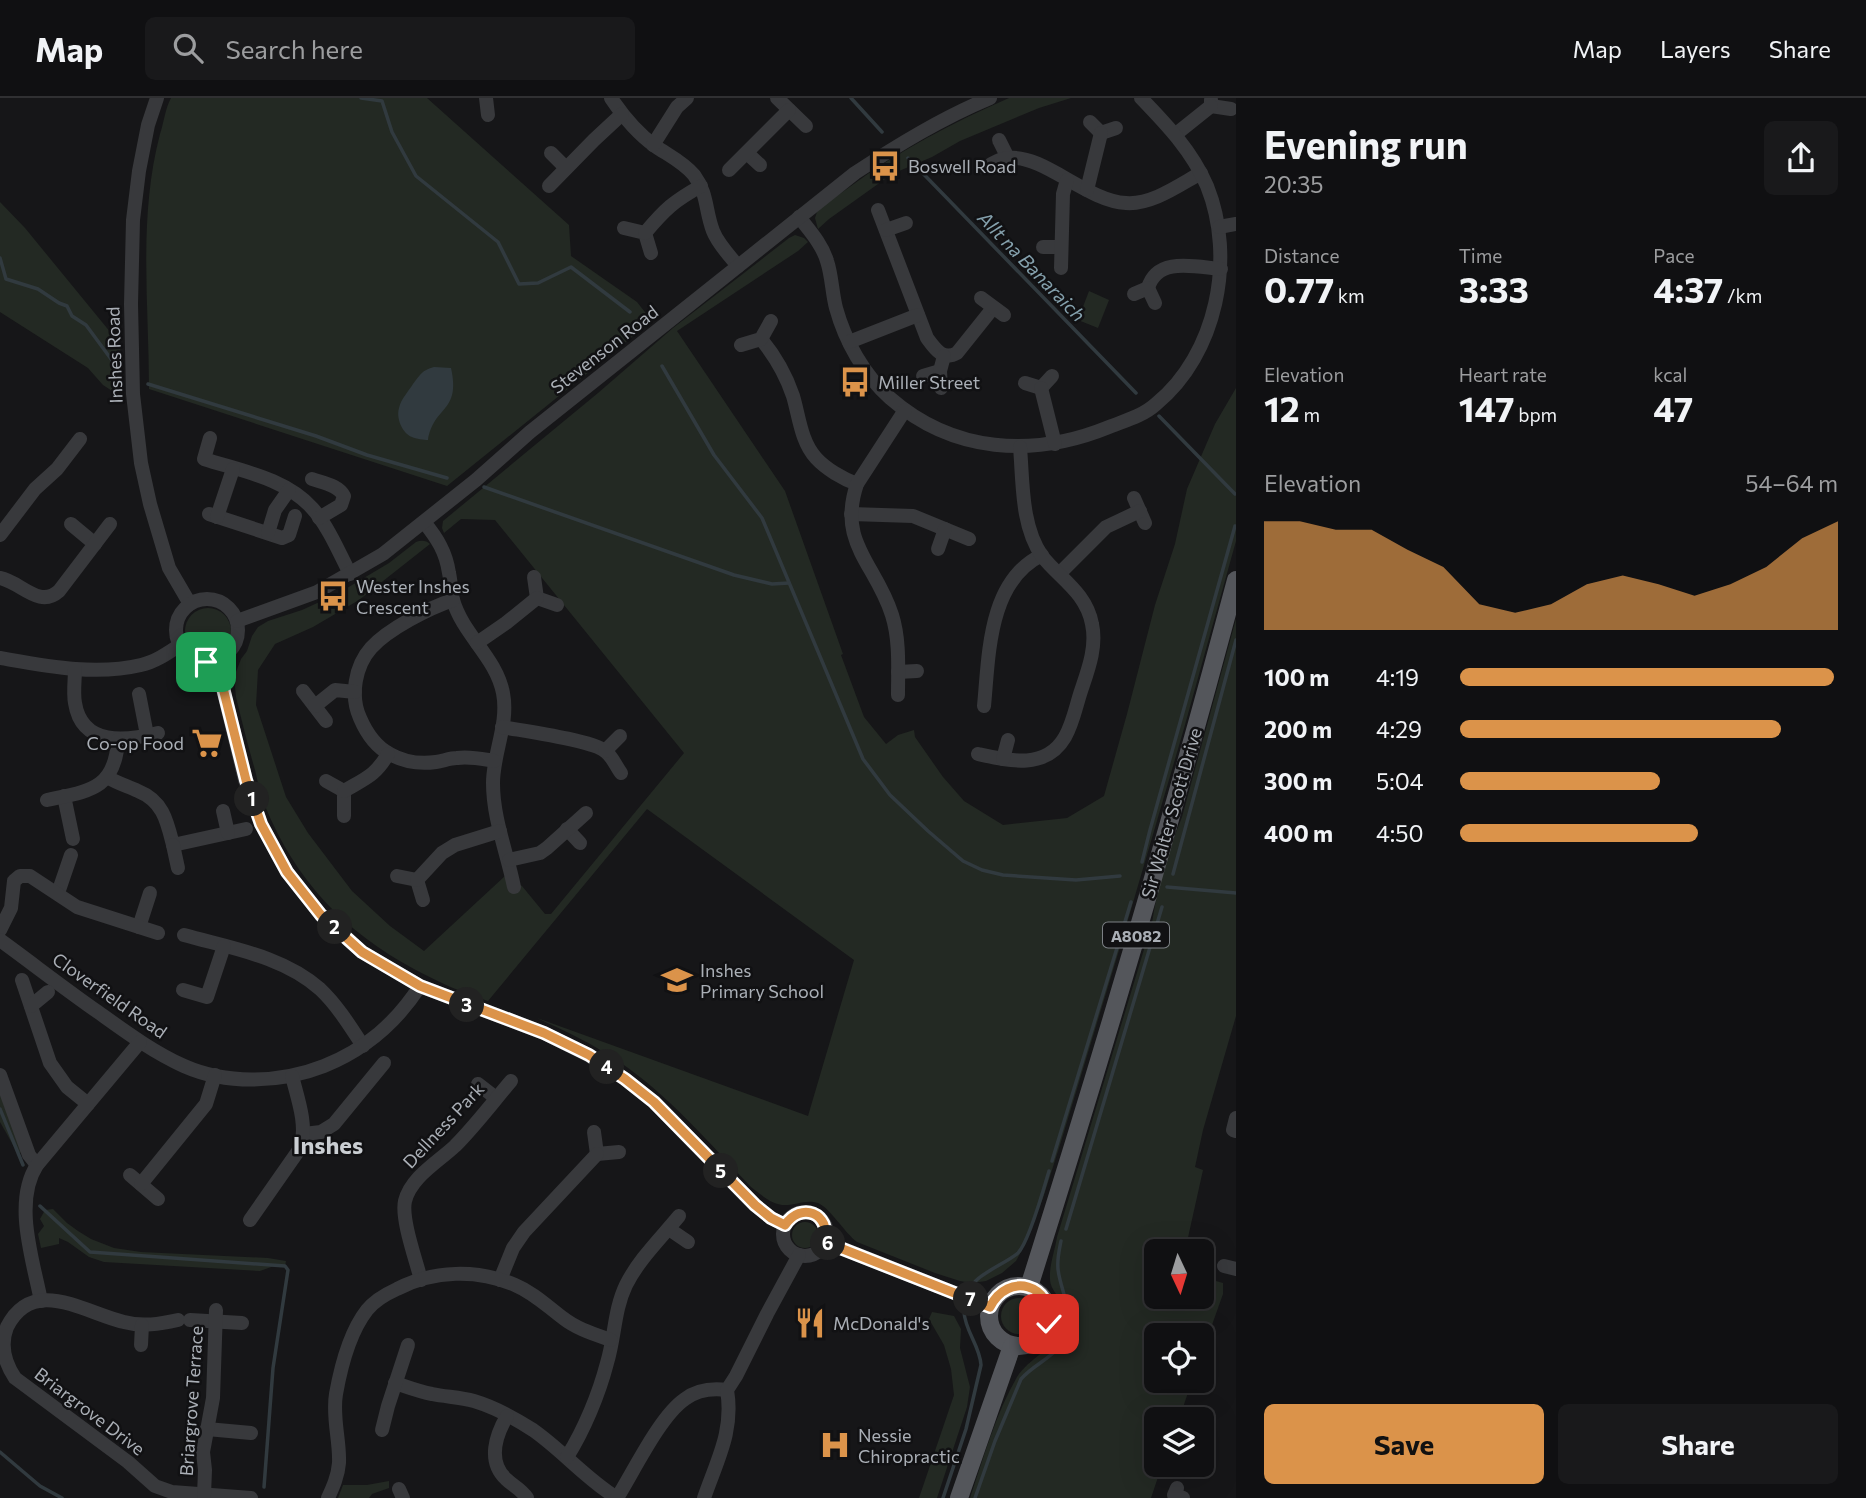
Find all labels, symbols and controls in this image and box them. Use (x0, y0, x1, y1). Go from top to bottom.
search box (145, 17, 635, 80)
text: Map (35, 28, 103, 69)
icon: search (169, 29, 207, 67)
text: Search here (225, 33, 363, 64)
text: Map (1573, 34, 1622, 63)
text: Layers (1660, 34, 1731, 63)
text: Share (1769, 34, 1831, 63)
text: Evening run (1264, 120, 1468, 167)
button: share (1764, 121, 1838, 195)
bus stop icon: Boswell Road (868, 149, 902, 183)
place label: Boswell Road (908, 155, 1016, 177)
text: 20:35 (1264, 170, 1323, 198)
water label: Allt na Banaraich (973, 205, 1090, 326)
text: Distance (1264, 244, 1340, 267)
text: Time (1459, 244, 1502, 267)
text: Pace (1653, 244, 1695, 267)
text: 0.77 (1264, 267, 1334, 310)
text: 3:33 (1459, 267, 1529, 310)
text: 4:37 (1653, 267, 1723, 310)
text: km (1334, 284, 1365, 307)
text: /km (1723, 284, 1762, 307)
street label: Stevenson Road (546, 300, 662, 398)
street label: Inshes Road (101, 306, 127, 404)
text: Elevation (1264, 363, 1344, 386)
text: Heart rate (1459, 363, 1547, 386)
text: kcal (1653, 363, 1687, 386)
bus stop icon: Miller Street (838, 365, 872, 399)
place label: Miller Street (878, 371, 980, 393)
text: 12 (1264, 386, 1300, 429)
text: 147 (1459, 386, 1515, 429)
text: 47 (1653, 386, 1693, 429)
text: m (1300, 403, 1320, 426)
text: bpm (1515, 403, 1557, 426)
text: Elevation (1264, 469, 1361, 497)
text: 54–64 m (1745, 469, 1838, 497)
place label: Wester Inshes Crescent (356, 575, 470, 618)
bus stop icon: Wester Inshes Crescent (316, 579, 350, 613)
pin (176, 632, 236, 692)
icon: arrive (187, 643, 225, 681)
text: 100 m (1264, 663, 1329, 691)
text: 4:19 (1376, 663, 1419, 691)
text: 200 m (1264, 715, 1332, 743)
text: 4:29 (1376, 715, 1422, 743)
street label: Sir Walter Scott Drive (1136, 725, 1206, 901)
supermarket icon: Co-op Food (190, 726, 224, 760)
place label: Co-op Food (87, 732, 184, 754)
text: 300 m (1264, 767, 1332, 795)
text: 5:04 (1376, 767, 1423, 795)
pin: 1 (234, 782, 270, 816)
text: 1 (247, 787, 256, 810)
text: 400 m (1264, 819, 1333, 847)
text: 4:50 (1376, 819, 1423, 847)
pin: 2 (318, 910, 352, 944)
text: 2 (329, 915, 340, 938)
road number: A8082 (1103, 922, 1169, 948)
street label: Cloverfield Road (49, 947, 171, 1043)
place label: Inshes Primary School (700, 959, 824, 1002)
school or university icon: Inshes Primary School (660, 963, 694, 997)
pin: 3 (449, 988, 484, 1023)
text: 3 (461, 993, 472, 1016)
pin: 4 (590, 1049, 624, 1084)
text: 4 (601, 1055, 612, 1078)
street label: Dellness Park (398, 1077, 488, 1172)
district label: Inshes (293, 1130, 363, 1159)
pin: 5 (704, 1154, 738, 1188)
text: 5 (715, 1159, 726, 1182)
pin: 6 (810, 1226, 846, 1260)
text: 6 (822, 1231, 833, 1254)
north arrow (1144, 1239, 1214, 1309)
map controls (1144, 1239, 1214, 1477)
pin: 7 (954, 1282, 988, 1316)
text: 7 (965, 1287, 976, 1310)
pin (1019, 1294, 1079, 1354)
icon: check (1030, 1305, 1068, 1343)
restaurant icon: McDonald's (793, 1306, 827, 1340)
place label: McDonald's (833, 1312, 930, 1334)
button: locate (1144, 1323, 1214, 1393)
street label: Briargrove Terrace (175, 1325, 207, 1477)
street label: Briargrove Drive (30, 1362, 150, 1460)
button: Save (1264, 1404, 1544, 1484)
button: Share (1558, 1404, 1838, 1484)
button: layers (1144, 1407, 1214, 1477)
place label: Nessie Chiropractic (858, 1424, 960, 1467)
hospital icon: Nessie Chiropractic (818, 1428, 852, 1462)

